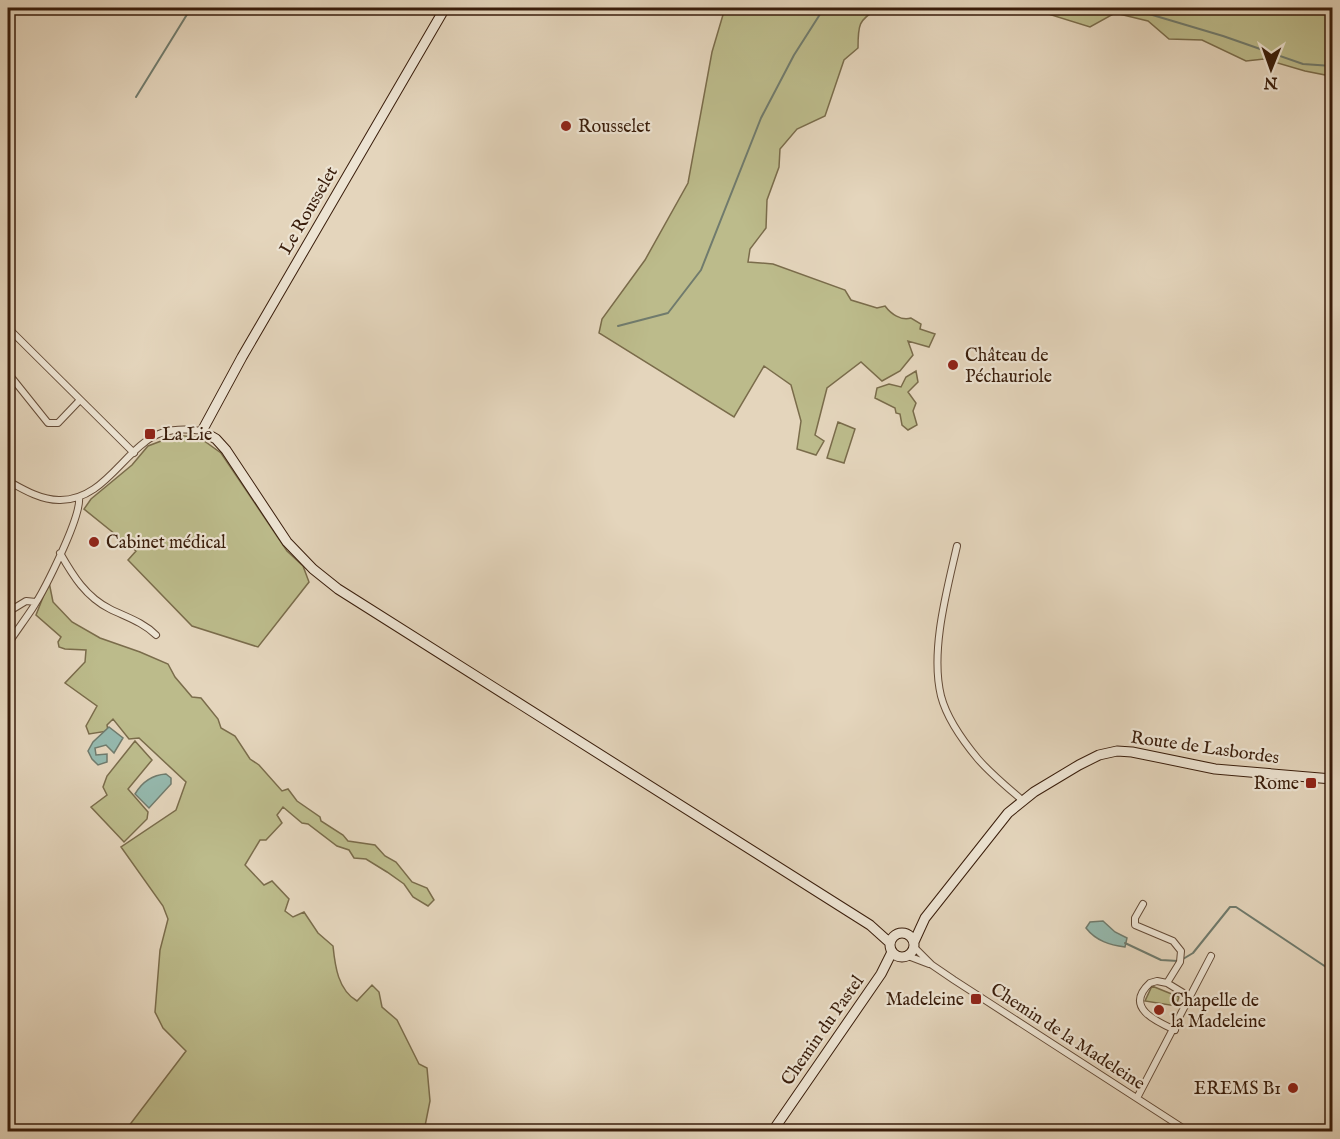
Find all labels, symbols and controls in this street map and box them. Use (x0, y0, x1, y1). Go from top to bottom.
north arrow (1241, 39, 1301, 99)
text: N (1264, 72, 1279, 92)
place label: Rousselet (578, 116, 651, 139)
marker: Rousselet (559, 119, 573, 133)
street label: Le Rousselet (275, 163, 344, 259)
place label: Château de Péchauriole (965, 345, 1052, 389)
marker: Château de Péchauriole (946, 358, 960, 372)
place label: La Lie (162, 424, 212, 447)
marker: La Lie (143, 427, 157, 441)
place label: Cabinet médical (106, 532, 226, 555)
marker: Cabinet médical (87, 535, 101, 549)
street label: Route de Lasbordes (1129, 727, 1281, 770)
place label: Rome (1254, 773, 1299, 796)
marker: Rome (1304, 776, 1318, 790)
street label: Chemin du Pastel (777, 971, 870, 1091)
street label: Chemin de la Madeleine (986, 979, 1149, 1096)
place label: Madeleine (886, 989, 964, 1012)
place label: Chapelle de la Madeleine (1171, 990, 1266, 1034)
marker: Madeleine (969, 992, 983, 1006)
marker: Chapelle de la Madeleine (1152, 1003, 1166, 1017)
place label: EREMS B1 (1194, 1078, 1281, 1101)
marker: EREMS B1 (1286, 1081, 1300, 1095)

